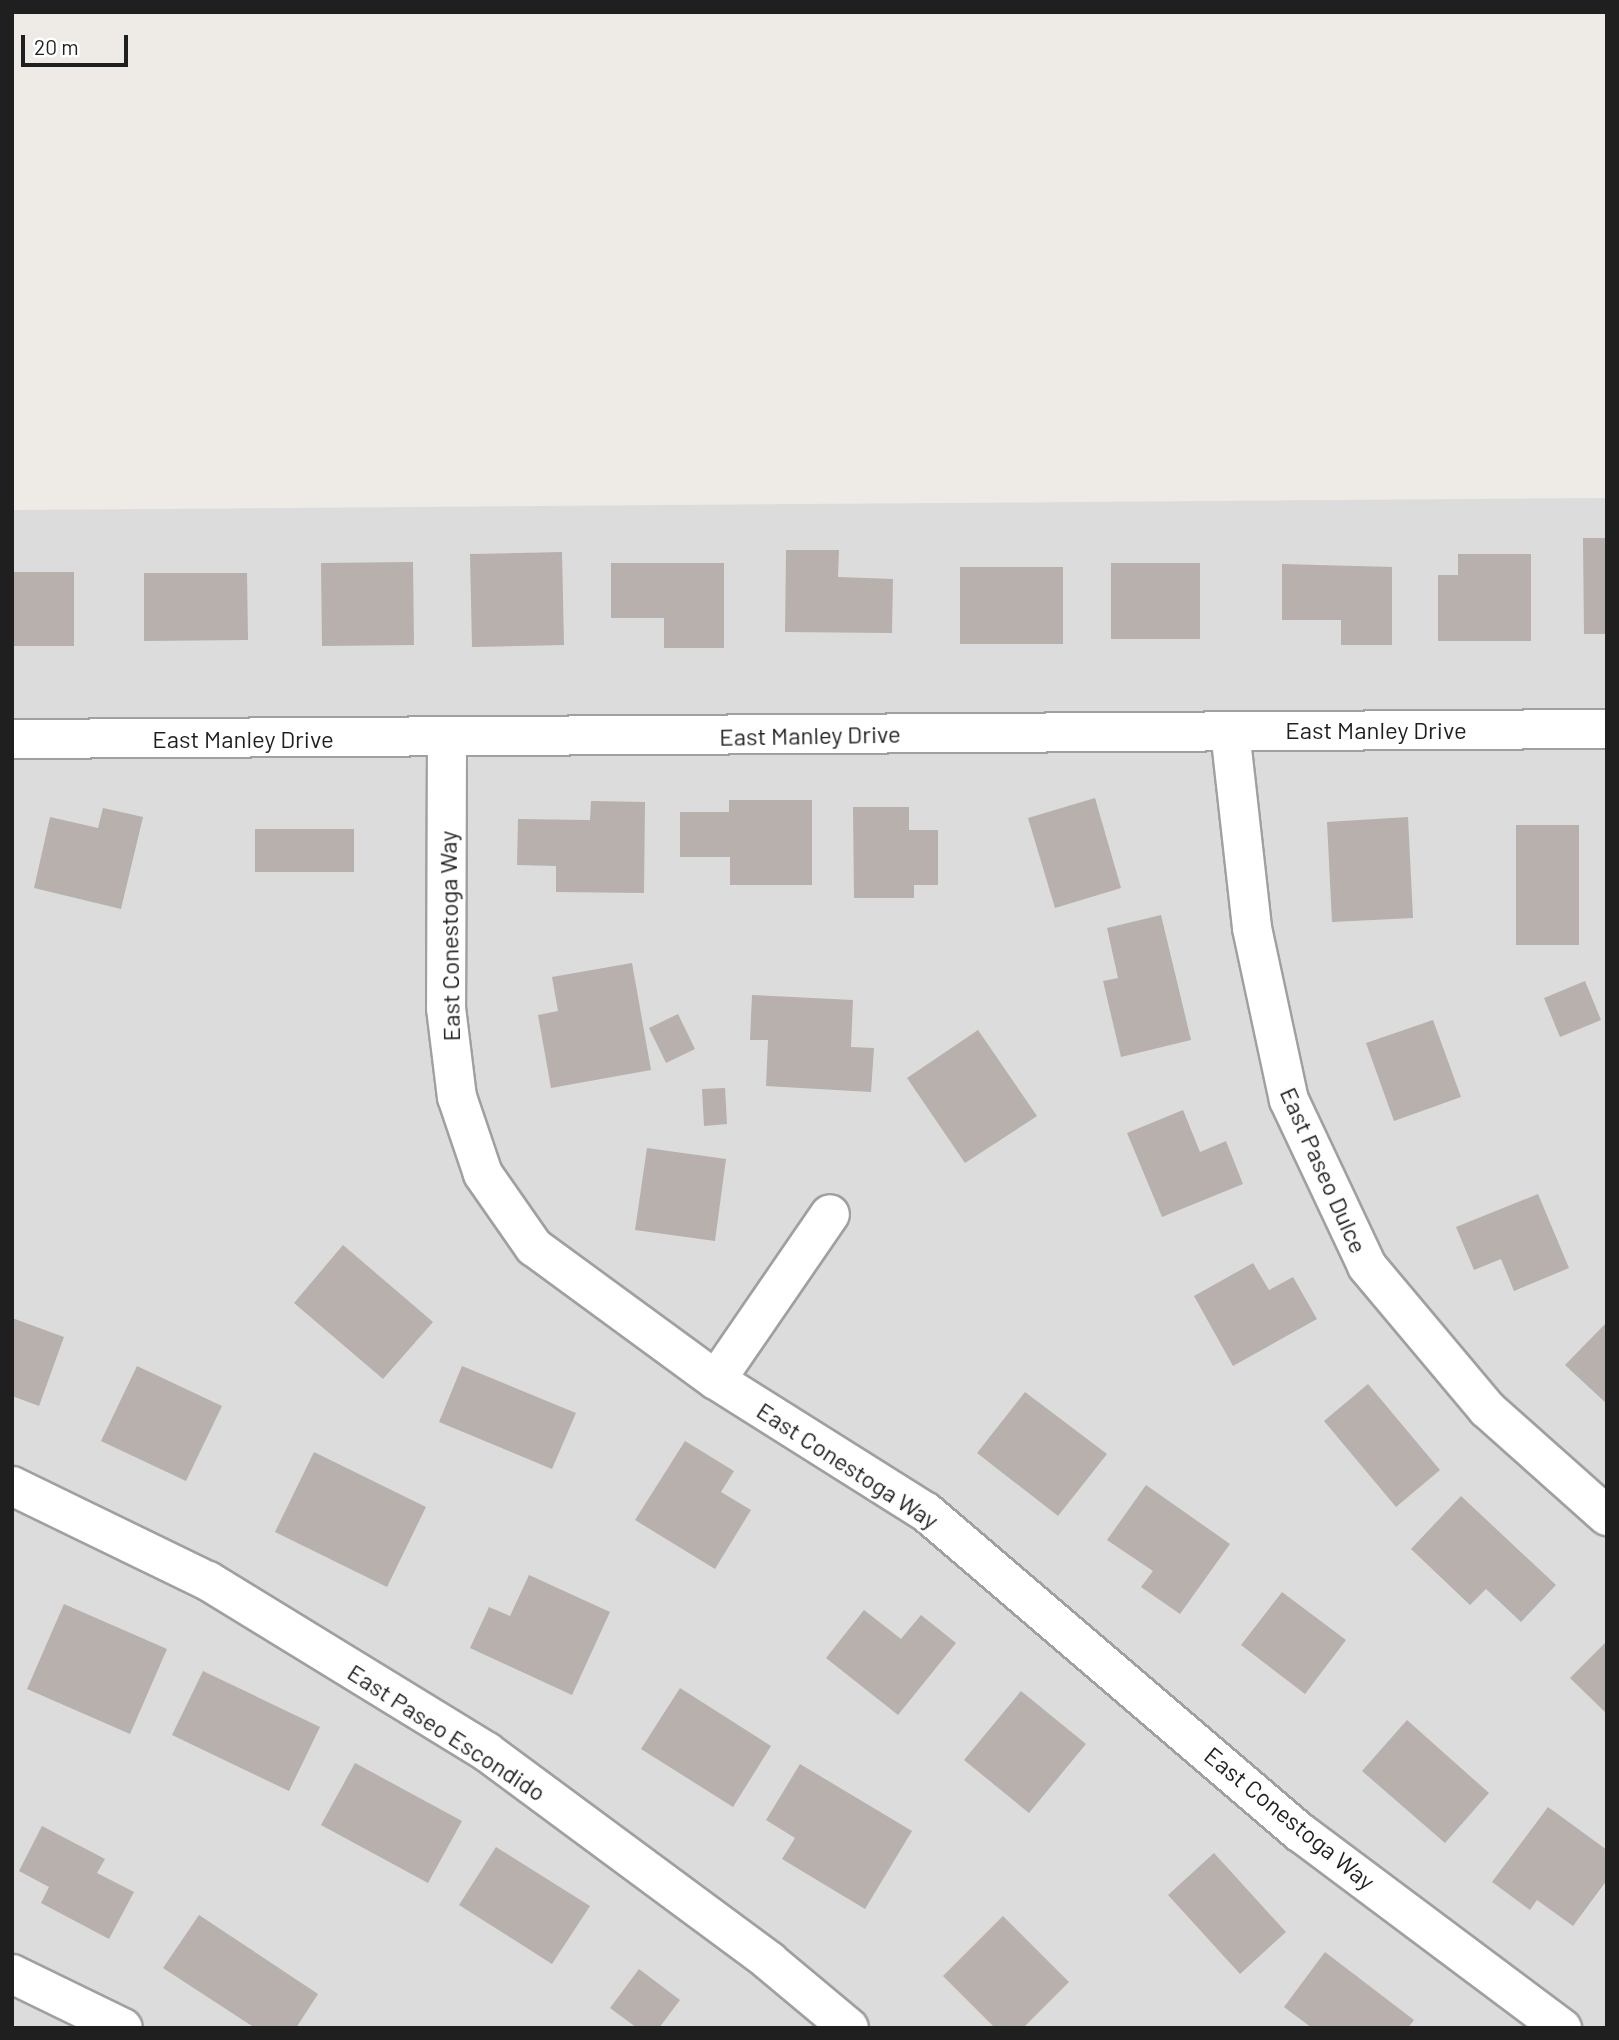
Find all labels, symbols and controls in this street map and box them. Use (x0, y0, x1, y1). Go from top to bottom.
scale bar (24, 21, 131, 65)
text: 20 m (34, 34, 79, 59)
street label: East Manley Drive (1285, 716, 1467, 744)
street label: East Manley Drive (719, 719, 901, 751)
street label: East Manley Drive (152, 725, 334, 753)
street label: East Conestoga Way (433, 830, 465, 1042)
street label: East Paseo Dulce (1275, 1083, 1373, 1257)
street label: East Conestoga Way (752, 1396, 944, 1534)
street label: East Paseo Escondido (343, 1657, 551, 1807)
street label: East Conestoga Way (1199, 1740, 1381, 1896)

